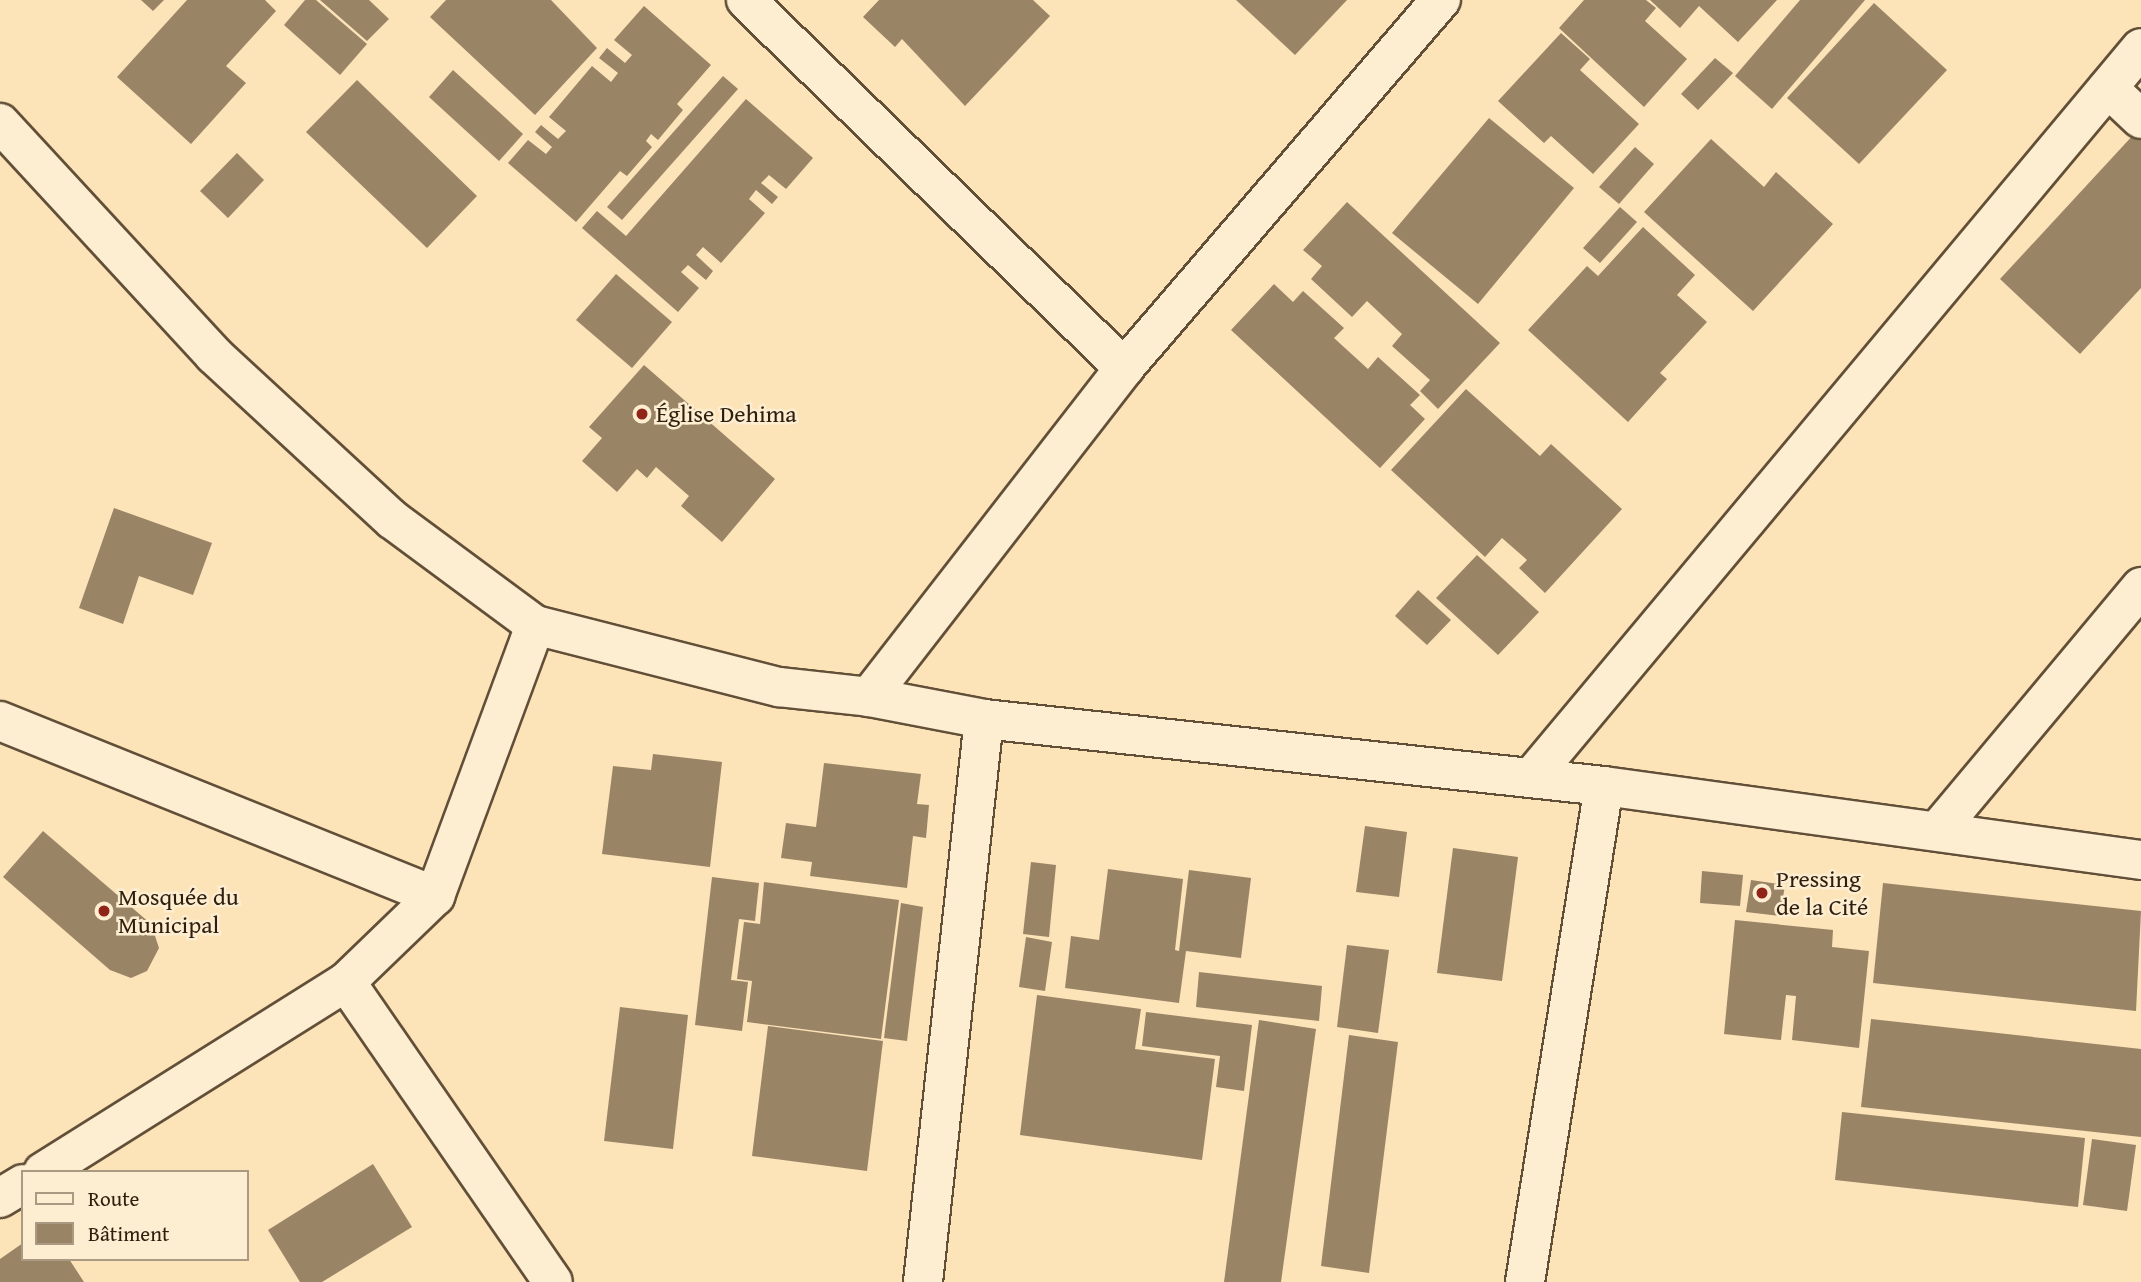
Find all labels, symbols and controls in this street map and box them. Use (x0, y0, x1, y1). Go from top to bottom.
place label: Église Dehima (656, 400, 797, 428)
marker: Église Dehima (634, 406, 650, 422)
place label: Pressing de la Cité (1776, 865, 1868, 921)
place label: Mosquée du Municipal (118, 883, 239, 939)
marker: Pressing de la Cité (1754, 885, 1770, 901)
marker: Mosquée du Municipal (96, 903, 112, 919)
legend (21, 1170, 248, 1261)
text: Route (88, 1183, 139, 1214)
text: Bâtiment (88, 1218, 169, 1249)

